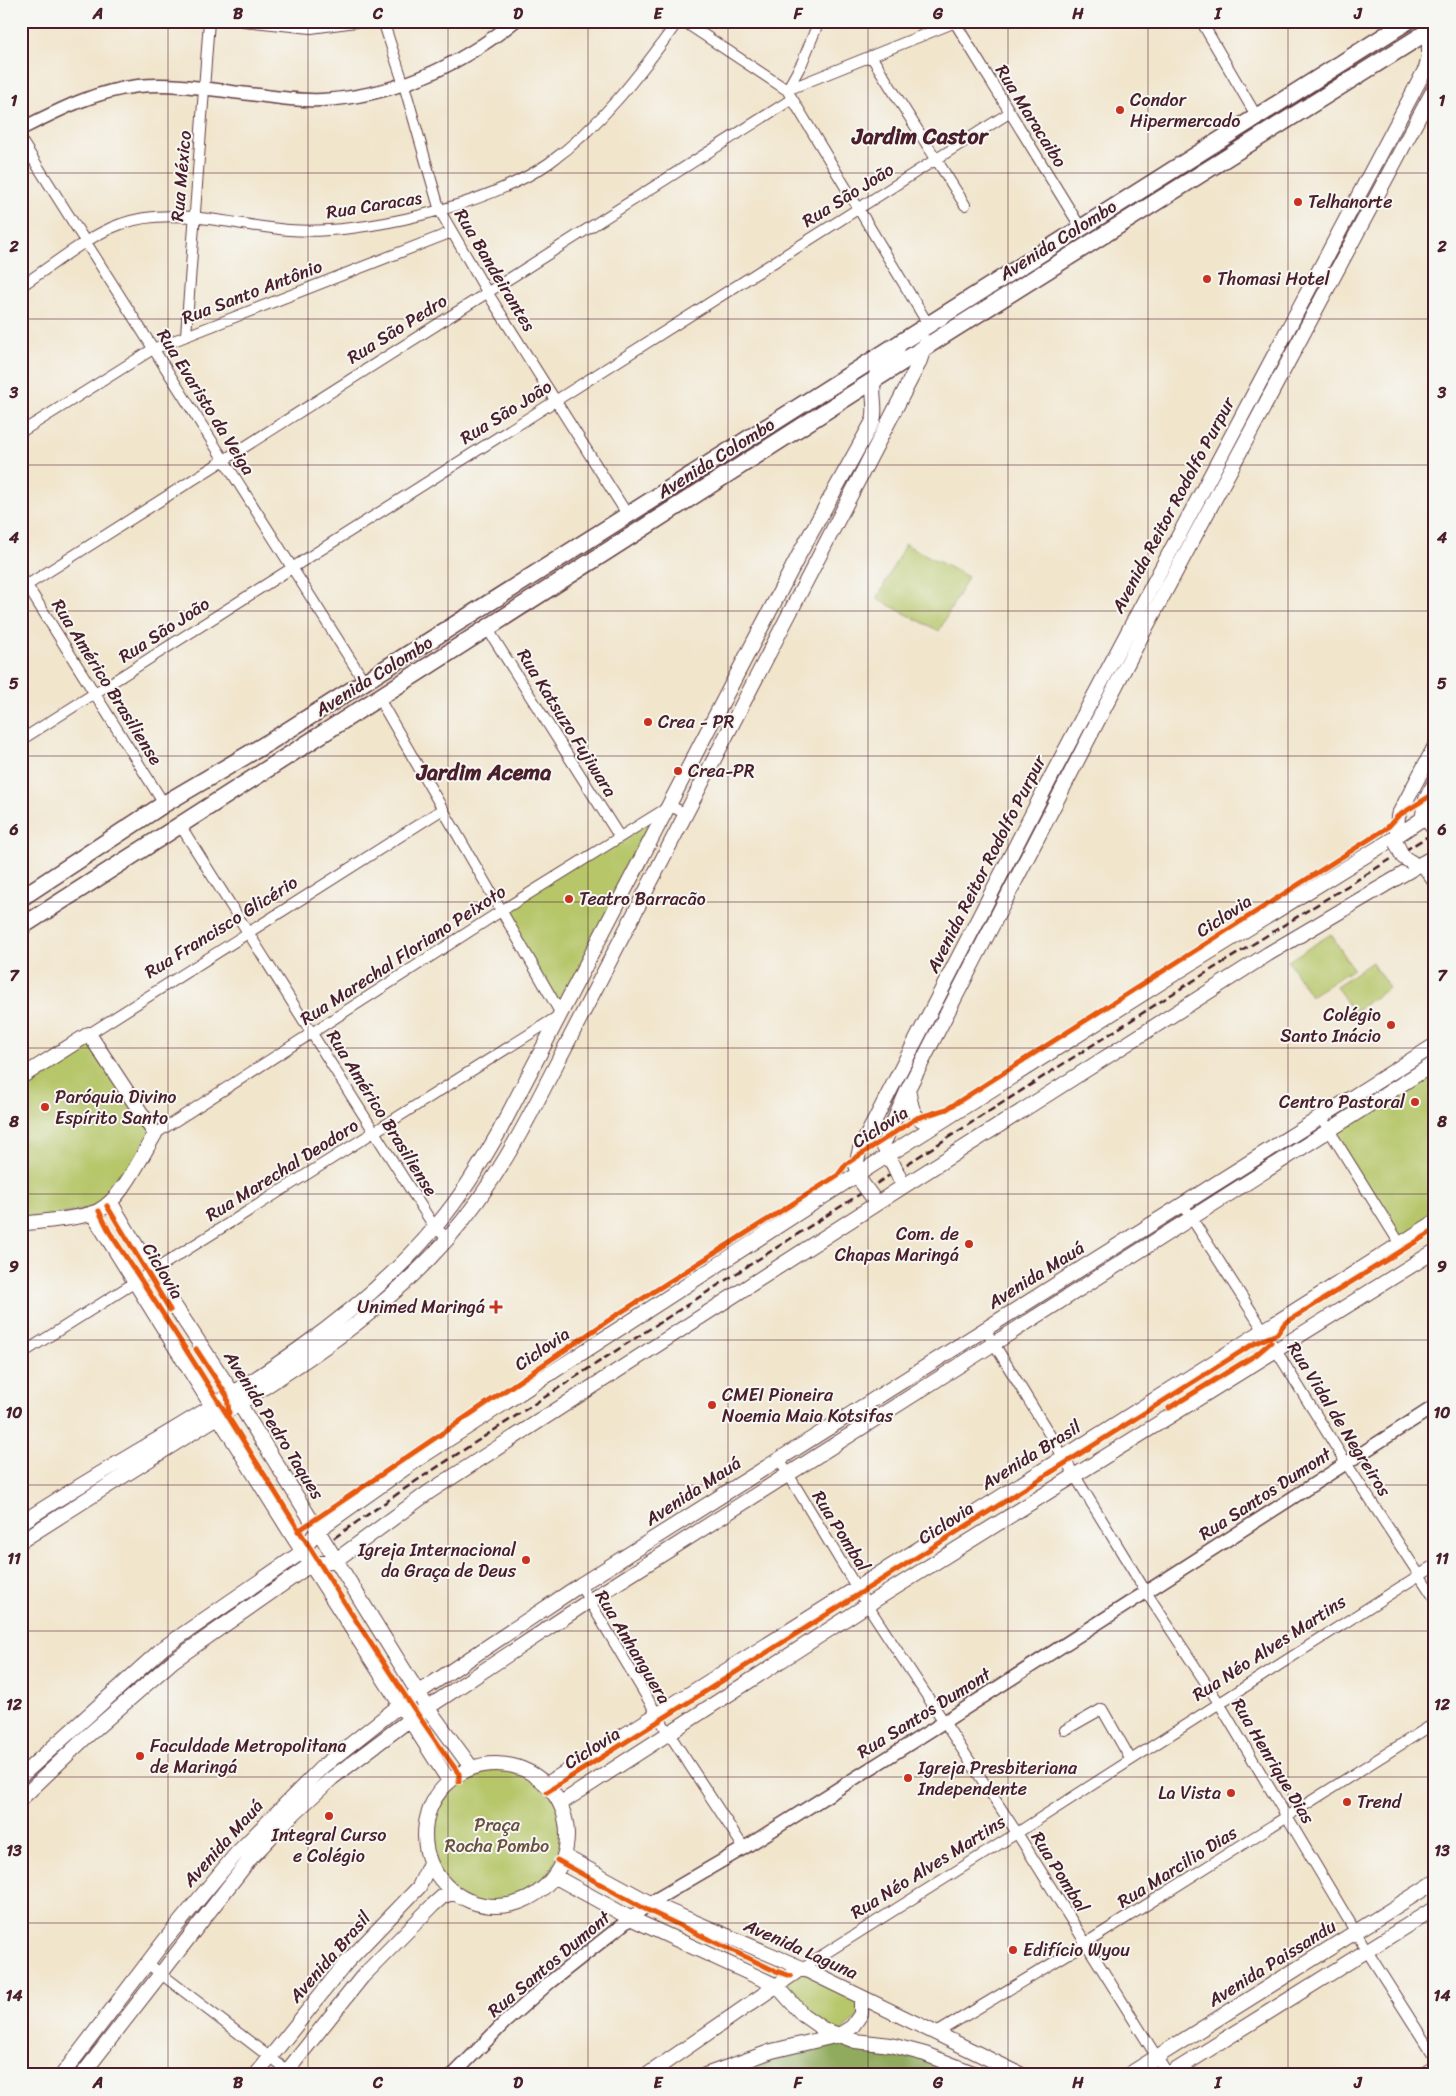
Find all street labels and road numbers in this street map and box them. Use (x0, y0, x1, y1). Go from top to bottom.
street label: Rua Maracaibo (986, 58, 1076, 174)
street label: Rua México (161, 129, 201, 223)
street label: Rua São João (795, 154, 901, 236)
street label: Rua Caracas (324, 182, 425, 228)
street label: Avenida Colombo (992, 191, 1123, 290)
street label: Rua Bandeirantes (446, 202, 545, 338)
street label: Rua Santo Antônio (177, 250, 327, 334)
street label: Rua São Pedro (340, 285, 454, 373)
street label: Rua Evaristo da Veiga (148, 322, 264, 482)
street label: Rua São João (453, 371, 559, 453)
street label: Avenida Reitor Rodolfo Purpur (1102, 390, 1244, 620)
street label: Avenida Colombo (650, 409, 781, 508)
street label: Rua São João (112, 588, 216, 672)
street label: Rua Américo Brasiliense (43, 592, 171, 772)
street label: Avenida Colombo (308, 627, 439, 726)
street label: Rua Katsuzo Fujiwara (508, 642, 626, 804)
street label: Avenida Reitor Rodolfo Purpur (917, 748, 1056, 980)
street label: Rua Francisco Glicério (138, 867, 304, 987)
street label: Rua Marechal Floriano Peixoto (293, 876, 513, 1034)
street label: Ciclovia (1189, 886, 1259, 946)
street label: Rua Américo Brasiliense (318, 1023, 446, 1203)
street label: Ciclovia (845, 1097, 915, 1157)
street label: Rua Marechal Deodoro (199, 1110, 365, 1230)
street label: Avenida Mauá (980, 1232, 1091, 1318)
street label: Ciclovia (133, 1236, 193, 1306)
street label: Ciclovia (507, 1318, 577, 1380)
street label: Rua Vidal de Negreiros (1278, 1335, 1400, 1504)
street label: Avenida Pedro Taques (215, 1343, 333, 1507)
street label: Avenida Brasil (974, 1411, 1088, 1499)
street label: Rua Santos Dumont (1192, 1438, 1339, 1549)
street label: Avenida Mauá (637, 1448, 748, 1535)
street label: Rua Pombal (803, 1484, 879, 1579)
street label: Ciclovia (911, 1493, 981, 1553)
street label: Rua Anhanguera (586, 1584, 680, 1710)
street label: Rua Néo Alves Martins (1185, 1586, 1353, 1710)
street label: Rua Santos Dumont (850, 1658, 998, 1767)
street label: Rua Henrique Dias (1223, 1692, 1324, 1831)
street label: Ciclovia (557, 1718, 627, 1778)
street label: Avenida Mauá (174, 1792, 272, 1895)
street label: Rua Néo Alves Martins (844, 1806, 1013, 1928)
street label: Rua Marcilio Dias (1111, 1817, 1244, 1917)
street label: Rua Pombal (1022, 1825, 1098, 1920)
street label: Rua Santos Dumont (480, 1902, 619, 2026)
street label: Avenida Brasil (280, 1903, 380, 2011)
street label: Avenida Laguna (738, 1909, 863, 1988)
street label: Avenida Paissandu (1200, 1910, 1343, 2016)

